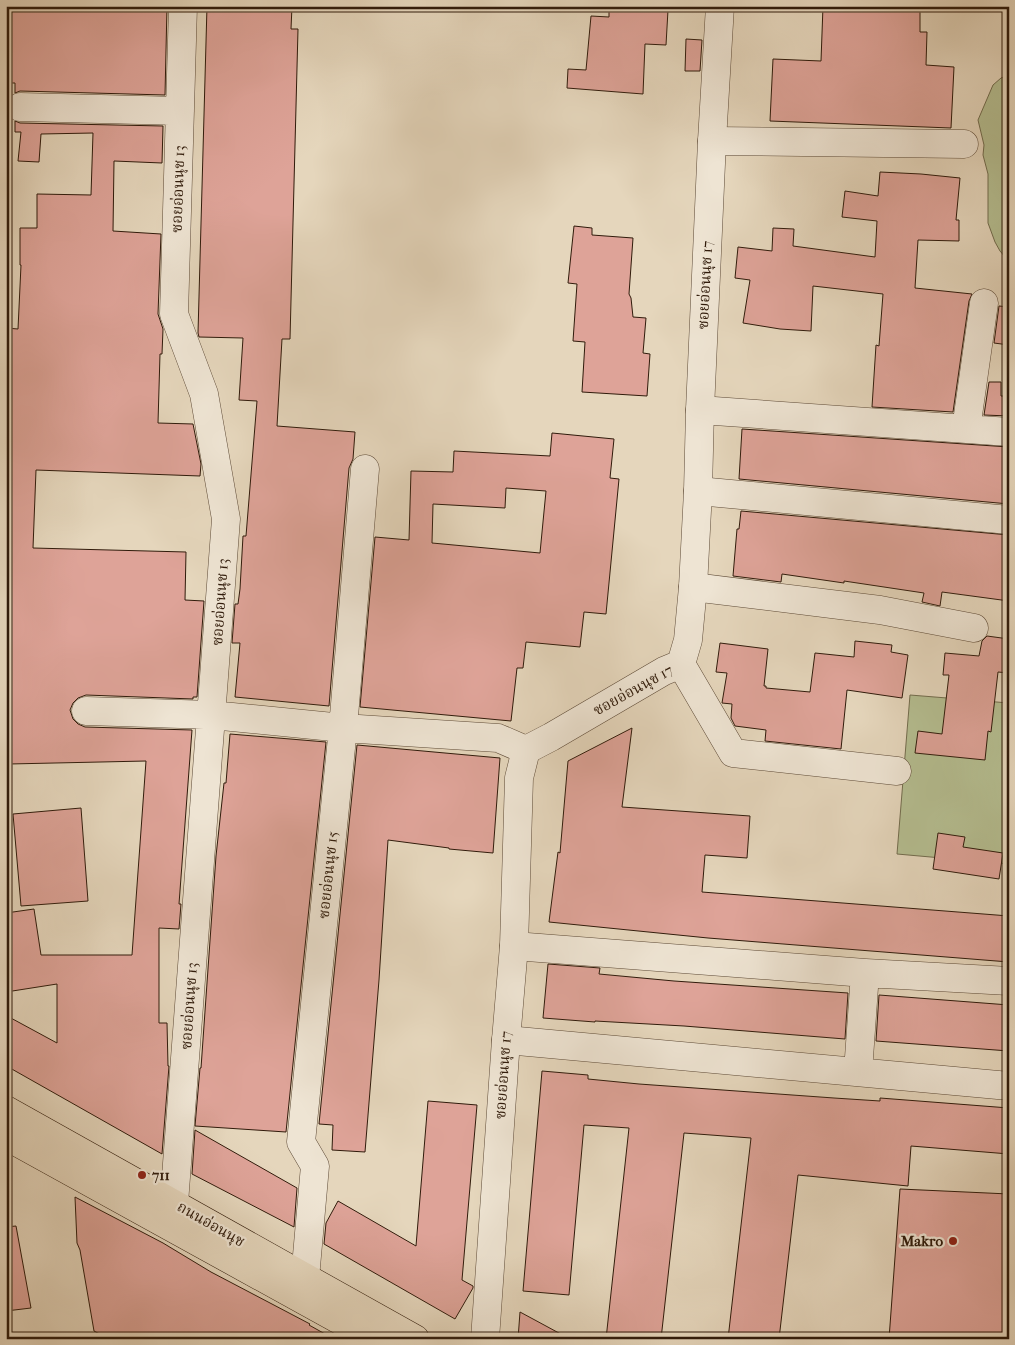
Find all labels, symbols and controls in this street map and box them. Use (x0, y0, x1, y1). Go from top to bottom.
street label: ซอยอ่อนนุช 13 (167, 145, 191, 233)
street label: ซอยอ่อนนุช 17 (694, 240, 718, 330)
street label: ซอยอ่อนนุช 13 (208, 558, 234, 646)
street label: ซอยอ่อนนุช 17 (590, 661, 677, 721)
street label: ซอยอ่อนนุช 15 (314, 830, 344, 920)
street label: ซอยอ่อนนุช 13 (177, 962, 203, 1050)
street label: ซอยอ่อนนุช 17 (491, 1030, 517, 1120)
place label: 711 (151, 1166, 170, 1184)
marker: 711 (136, 1169, 148, 1181)
street label: ถนนอ่อนนุช (173, 1197, 248, 1252)
place label: Makro (900, 1232, 943, 1250)
marker: Makro (947, 1235, 959, 1247)

